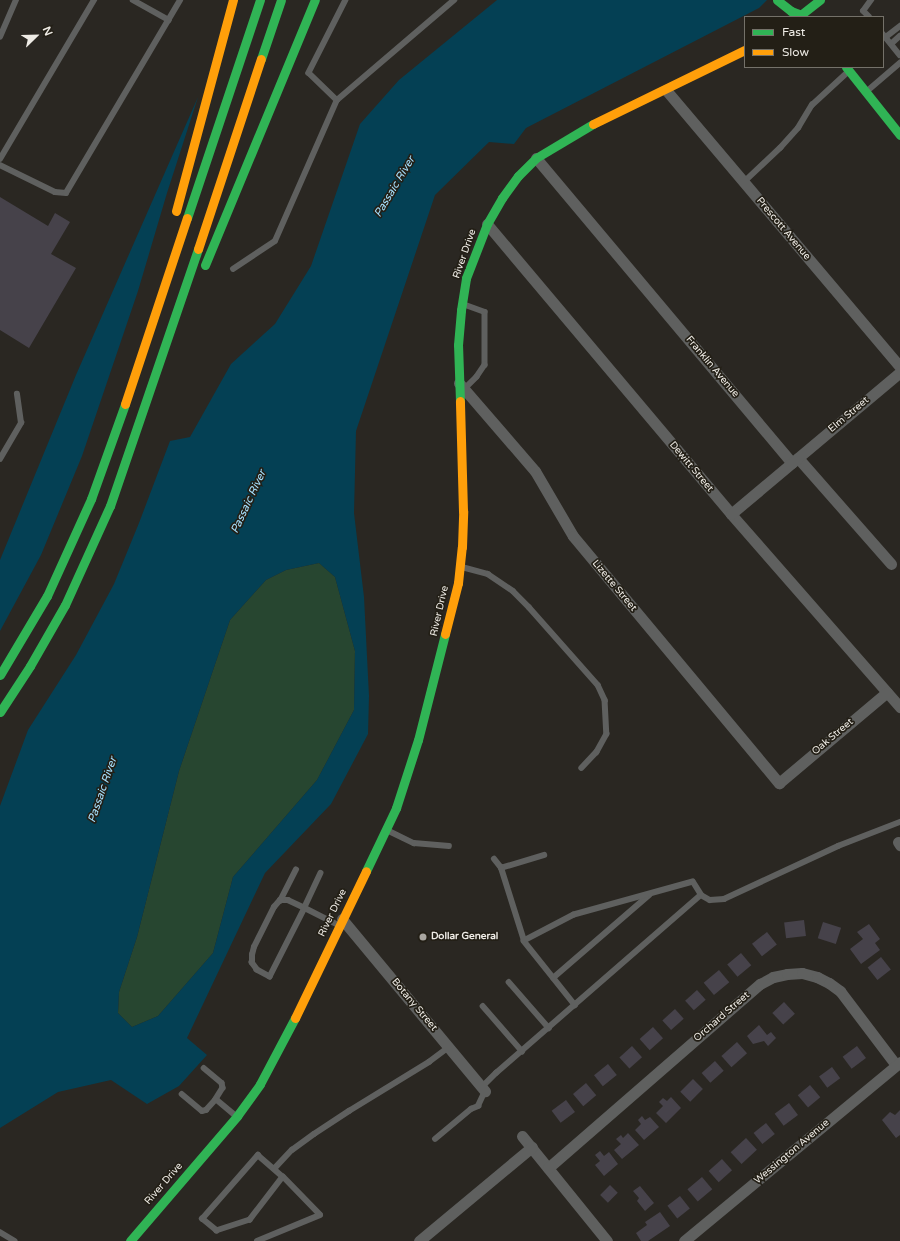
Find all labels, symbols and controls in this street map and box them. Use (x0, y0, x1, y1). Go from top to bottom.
north arrow (16, 16, 56, 56)
legend (744, 16, 884, 68)
text: N (40, 25, 55, 38)
text: Fast (782, 25, 805, 39)
text: Slow (782, 45, 809, 59)
water label: Passaic River (372, 154, 418, 220)
street label: Prescott Avenue (753, 195, 813, 263)
street label: River Drive (451, 228, 479, 280)
street label: Franklin Avenue (683, 334, 741, 400)
street label: Elm Street (826, 395, 872, 435)
street label: Dewitt Street (666, 439, 716, 495)
water label: Passaic River (229, 468, 269, 536)
street label: Lizette Street (589, 558, 639, 614)
street label: River Drive (428, 585, 452, 637)
street label: Oak Street (810, 716, 856, 758)
water label: Passaic River (86, 756, 120, 824)
street label: River Drive (316, 887, 350, 939)
place label: Dollar General (431, 931, 498, 943)
marker: Dollar General (418, 932, 428, 942)
street label: Botany Street (389, 976, 439, 1034)
street label: Orchard Street (692, 990, 752, 1044)
street label: Wessington Avenue (752, 1117, 832, 1187)
street label: River Drive (143, 1161, 185, 1207)

